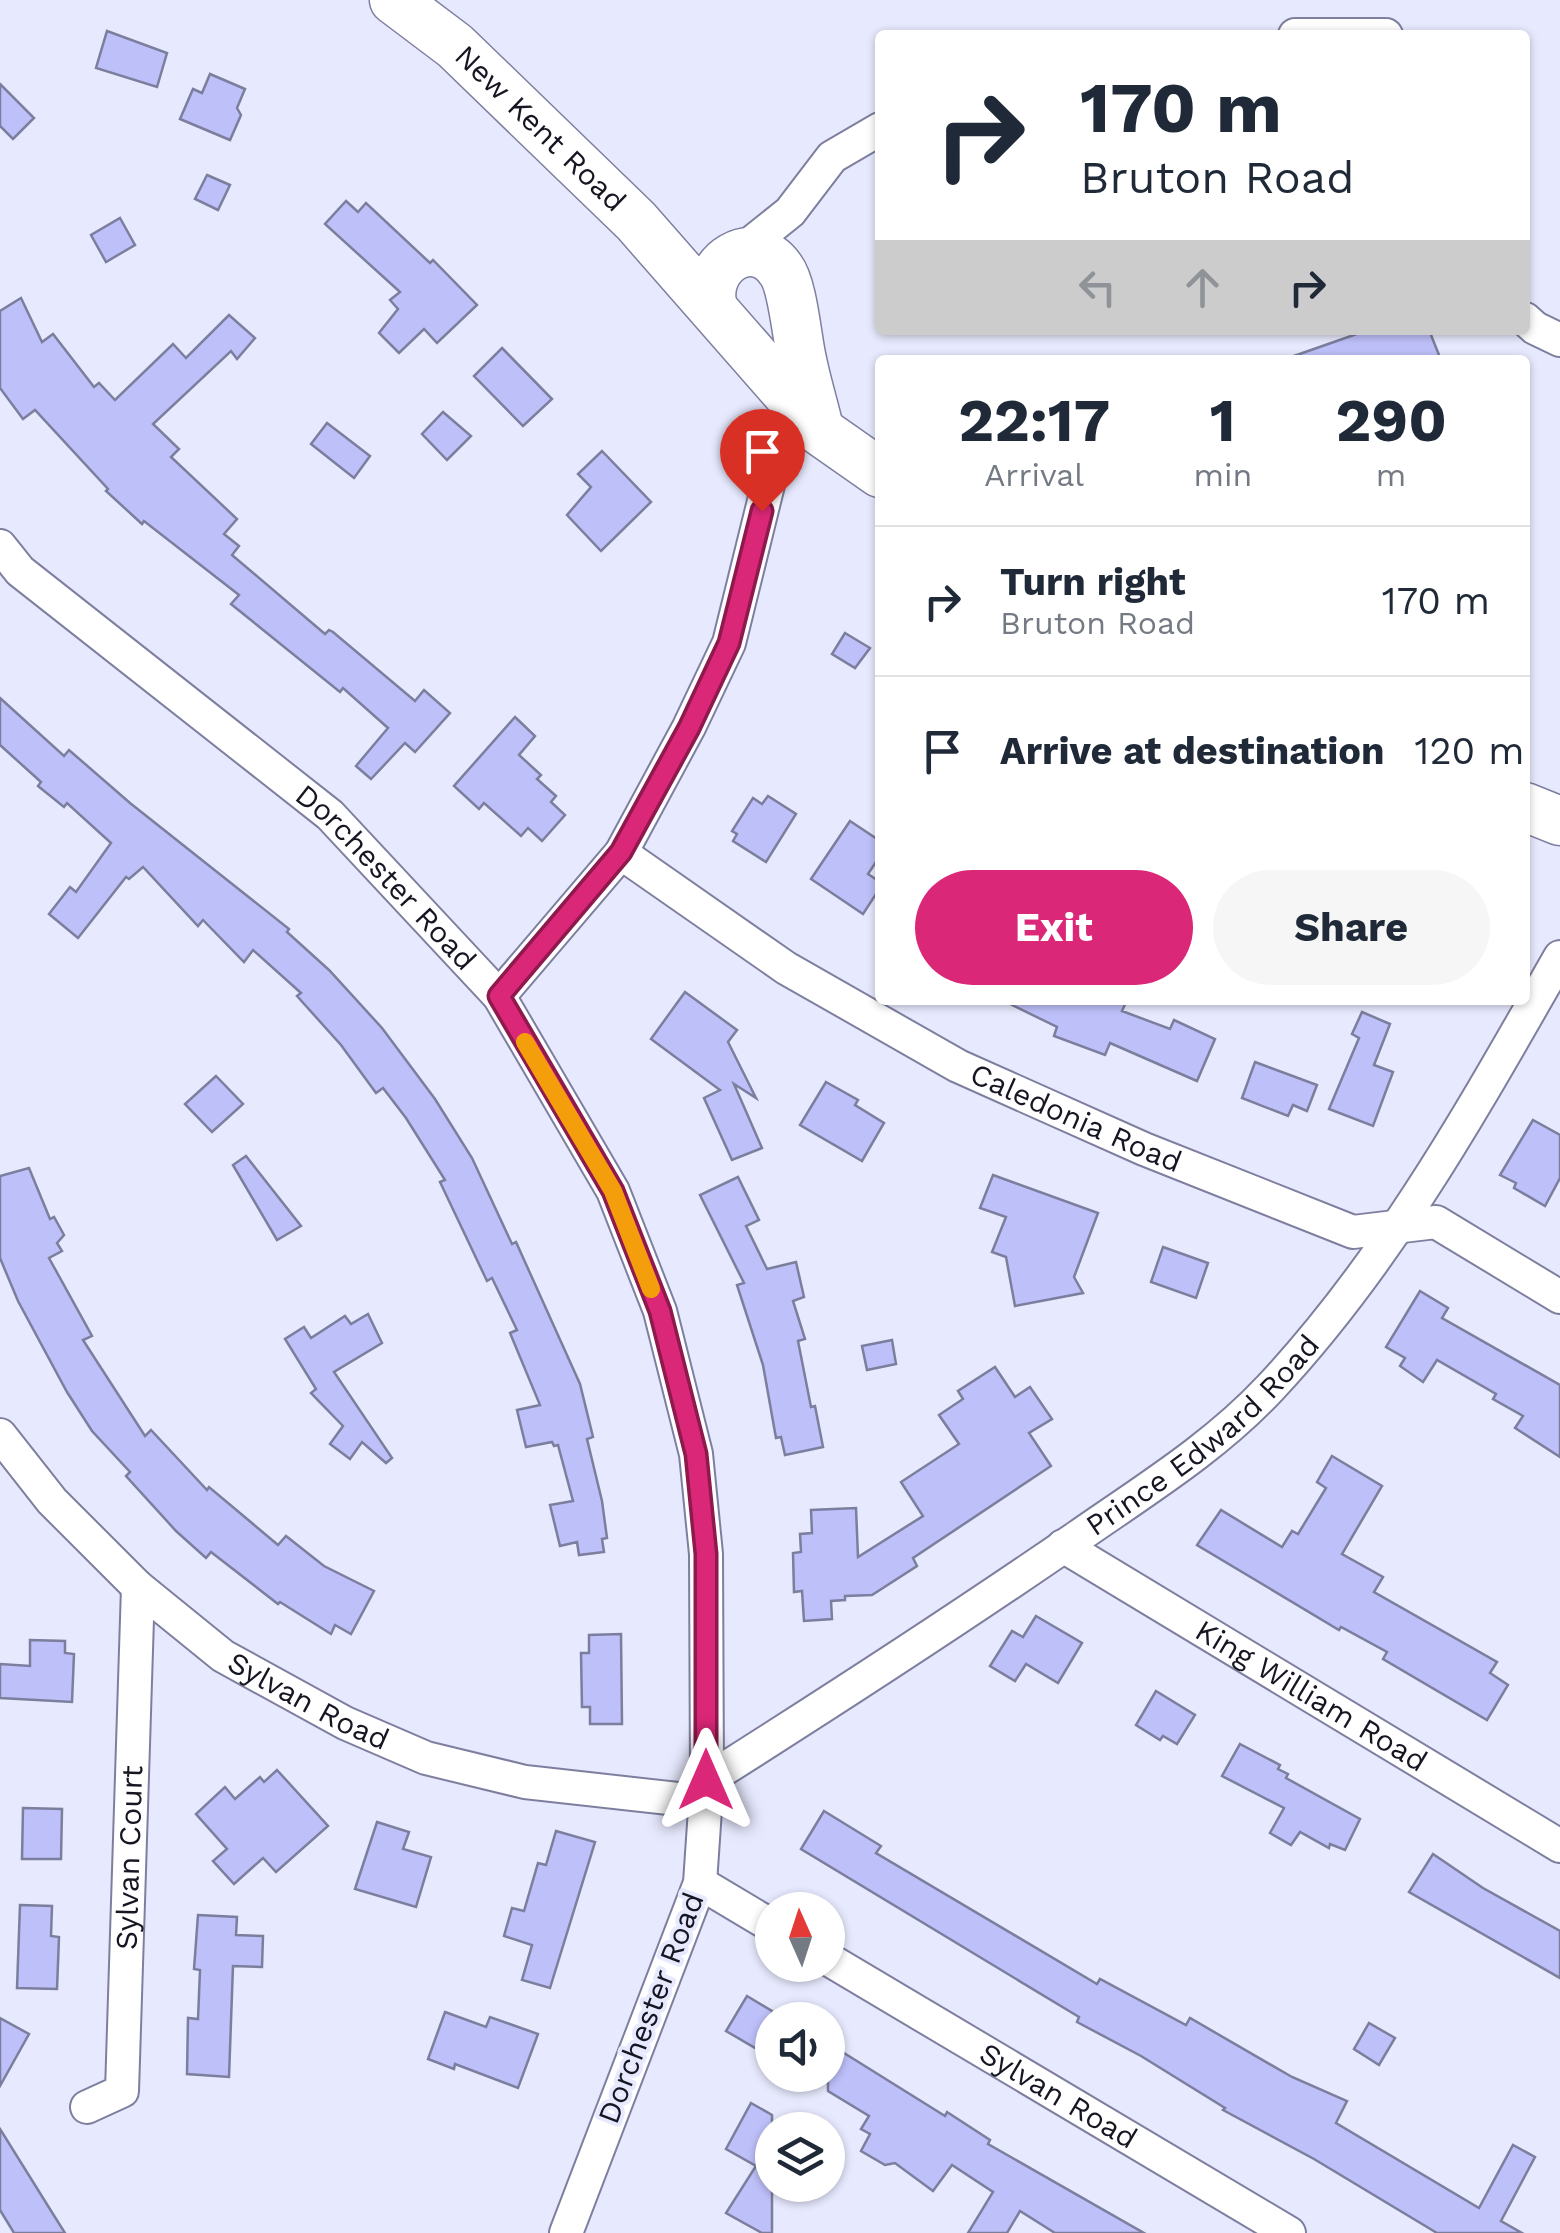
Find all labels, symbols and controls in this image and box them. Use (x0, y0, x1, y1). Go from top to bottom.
street label: New Kent Road (448, 38, 633, 218)
text: 170 m (1080, 67, 1282, 149)
icon: right (915, 70, 1045, 200)
text: Bruton Road (1080, 151, 1354, 204)
icon: left (1070, 260, 1125, 315)
icon: ahead (1175, 260, 1230, 315)
icon: right (1280, 260, 1335, 315)
text: 22:17 (958, 385, 1110, 456)
text: 1 (1210, 385, 1236, 456)
text: 290 (1335, 385, 1447, 456)
pin (720, 409, 805, 512)
icon: arrive (735, 424, 790, 479)
text: Arrival (984, 456, 1084, 494)
text: min (1193, 456, 1252, 494)
text: m (1376, 456, 1406, 494)
text: Turn right (1000, 560, 1186, 604)
icon: right (915, 574, 970, 629)
text: 170 m (1382, 579, 1490, 623)
text: Bruton Road (1000, 604, 1195, 642)
icon: arrive (915, 724, 970, 779)
text: Arrive at destination (1000, 729, 1385, 773)
text: 120 m (1415, 729, 1524, 773)
street label: Dorchester Road (289, 777, 484, 977)
button: Exit (915, 870, 1193, 985)
button: Share (1213, 870, 1490, 985)
street label: Caledonia Road (965, 1056, 1187, 1179)
street label: Prince Edward Road (1079, 1327, 1326, 1543)
street label: King William Road (1189, 1612, 1434, 1779)
street label: Sylvan Road (222, 1644, 394, 1757)
position arrow (654, 1728, 758, 1832)
street label: Sylvan Court (108, 1764, 149, 1950)
street label: Dorchester Road (590, 1887, 711, 2128)
north arrow (755, 1892, 845, 1982)
map controls (755, 1892, 845, 2202)
button: sound (755, 2002, 845, 2092)
street label: Sylvan Road (974, 2035, 1144, 2156)
button: layers (755, 2112, 845, 2202)

